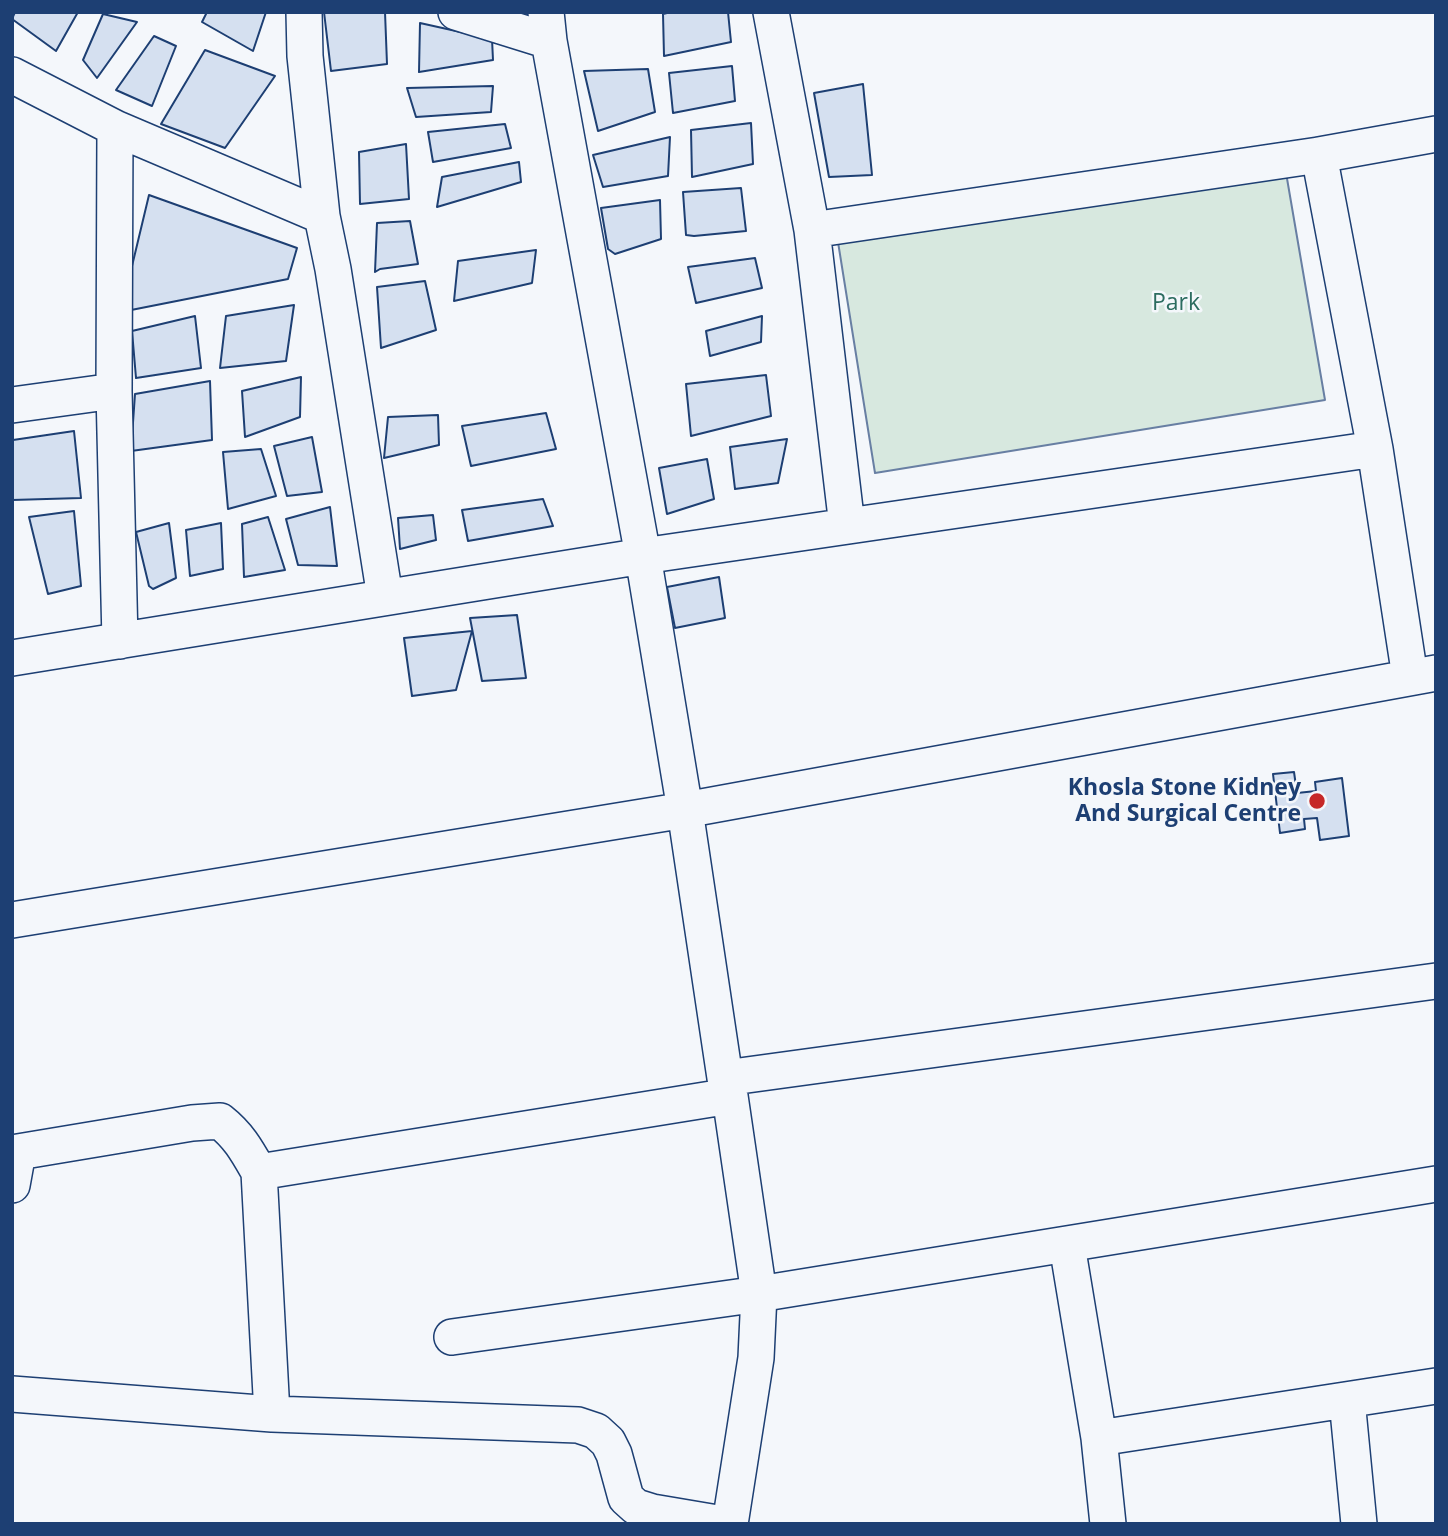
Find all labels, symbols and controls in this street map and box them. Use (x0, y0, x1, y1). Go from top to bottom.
park label: Park (1152, 289, 1200, 317)
place label: Khosla Stone Kidney And Surgical Centre (1068, 774, 1301, 828)
marker: Khosla Stone Kidney And Surgical Centre (1307, 791, 1327, 811)

